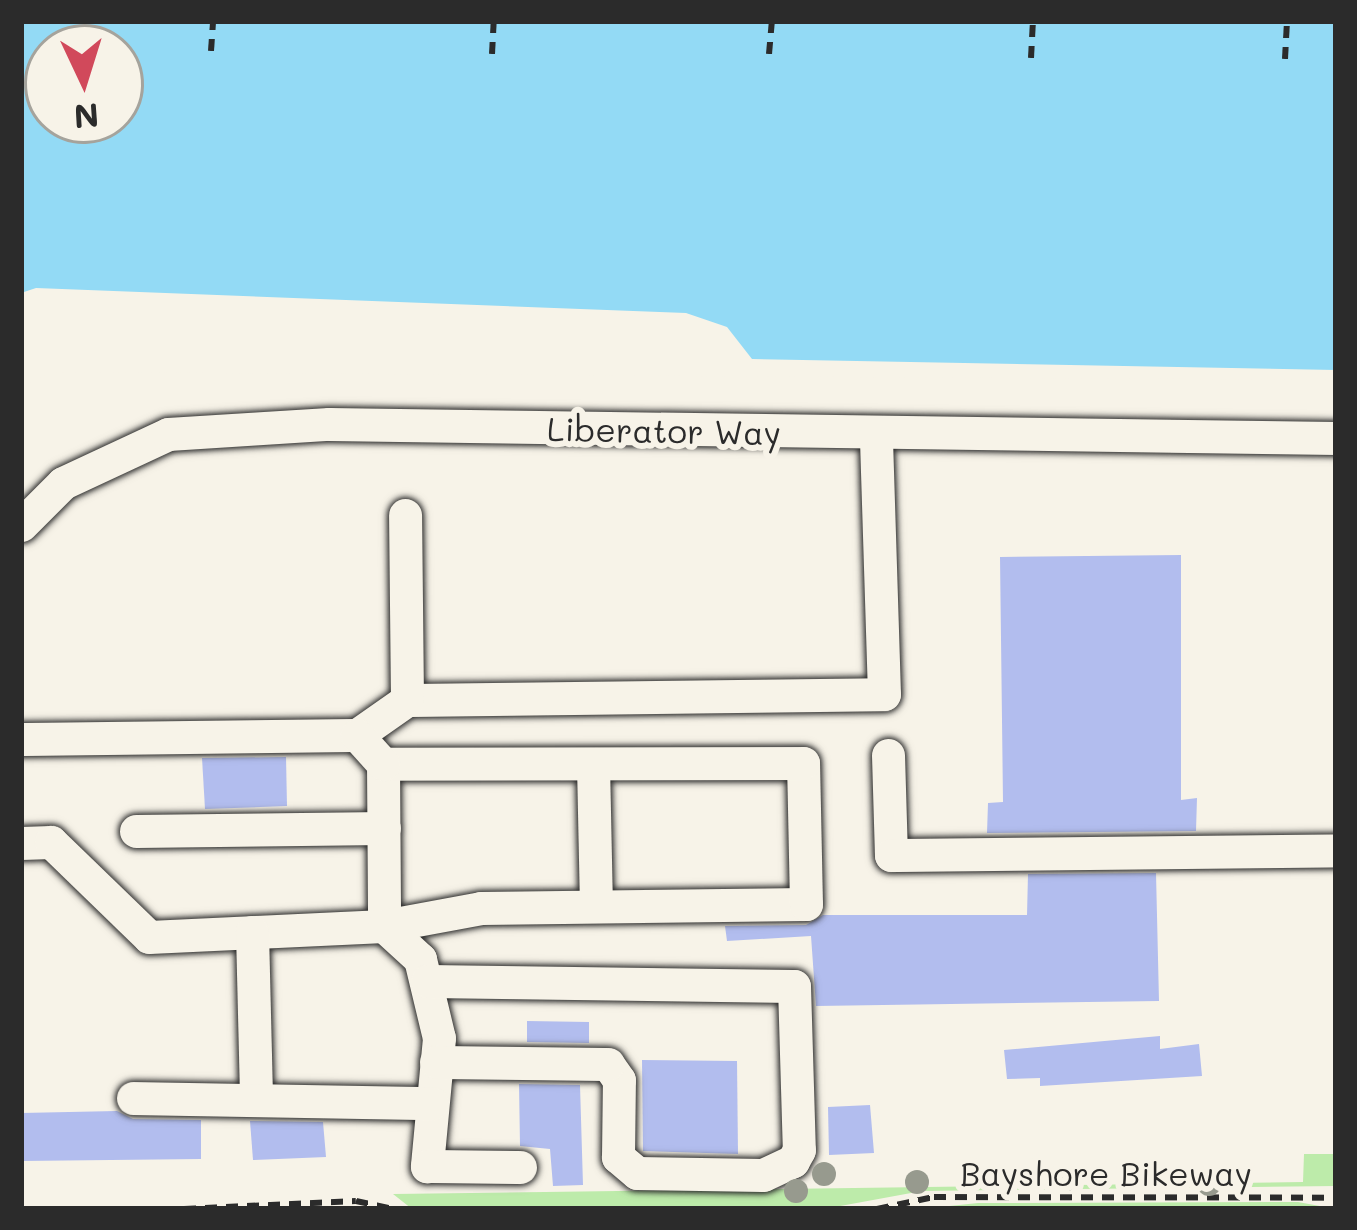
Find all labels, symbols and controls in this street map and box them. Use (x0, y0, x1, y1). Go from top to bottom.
north arrow (24, 24, 144, 144)
text: N (72, 95, 100, 140)
street label: Liberator Way (547, 408, 781, 452)
street label: Bayshore Bikeway (960, 1153, 1252, 1193)

